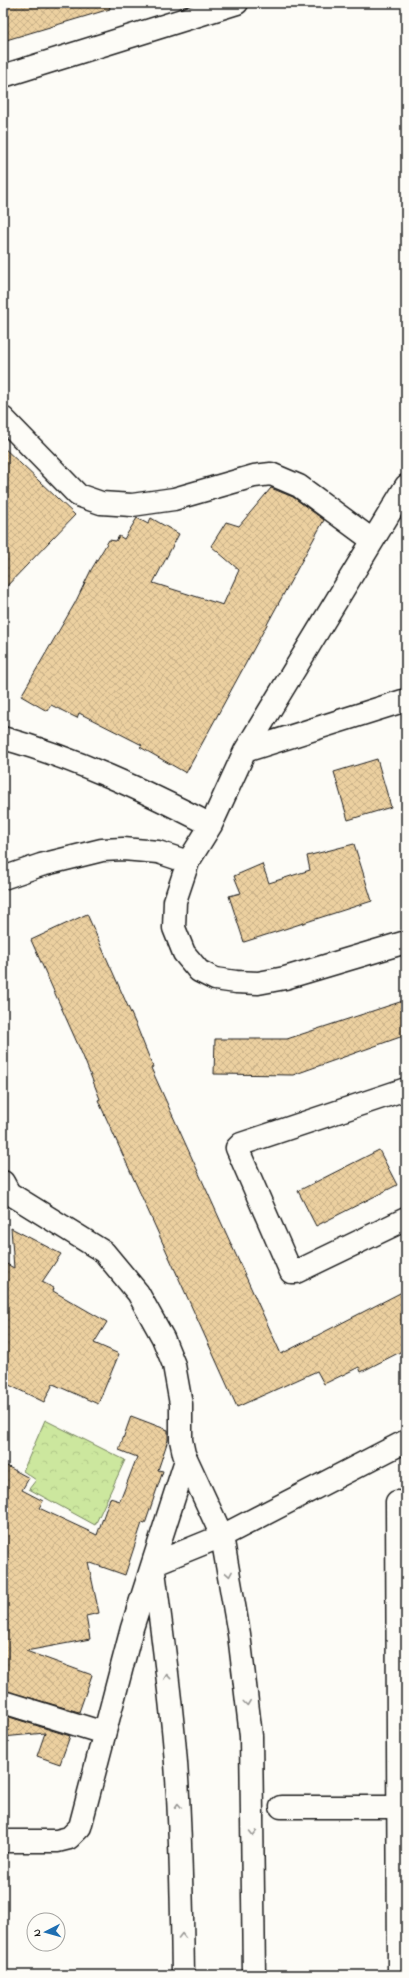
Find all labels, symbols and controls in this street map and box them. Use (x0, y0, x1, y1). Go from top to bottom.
one-way arrow (224, 1571, 232, 1577)
one-way arrow (163, 1674, 172, 1680)
one-way arrow (242, 1700, 251, 1706)
one-way arrow (174, 1803, 183, 1809)
one-way arrow (249, 1830, 257, 1836)
north arrow (26, 1912, 66, 1952)
text: N (29, 1928, 45, 1937)
one-way arrow (178, 1933, 186, 1939)

